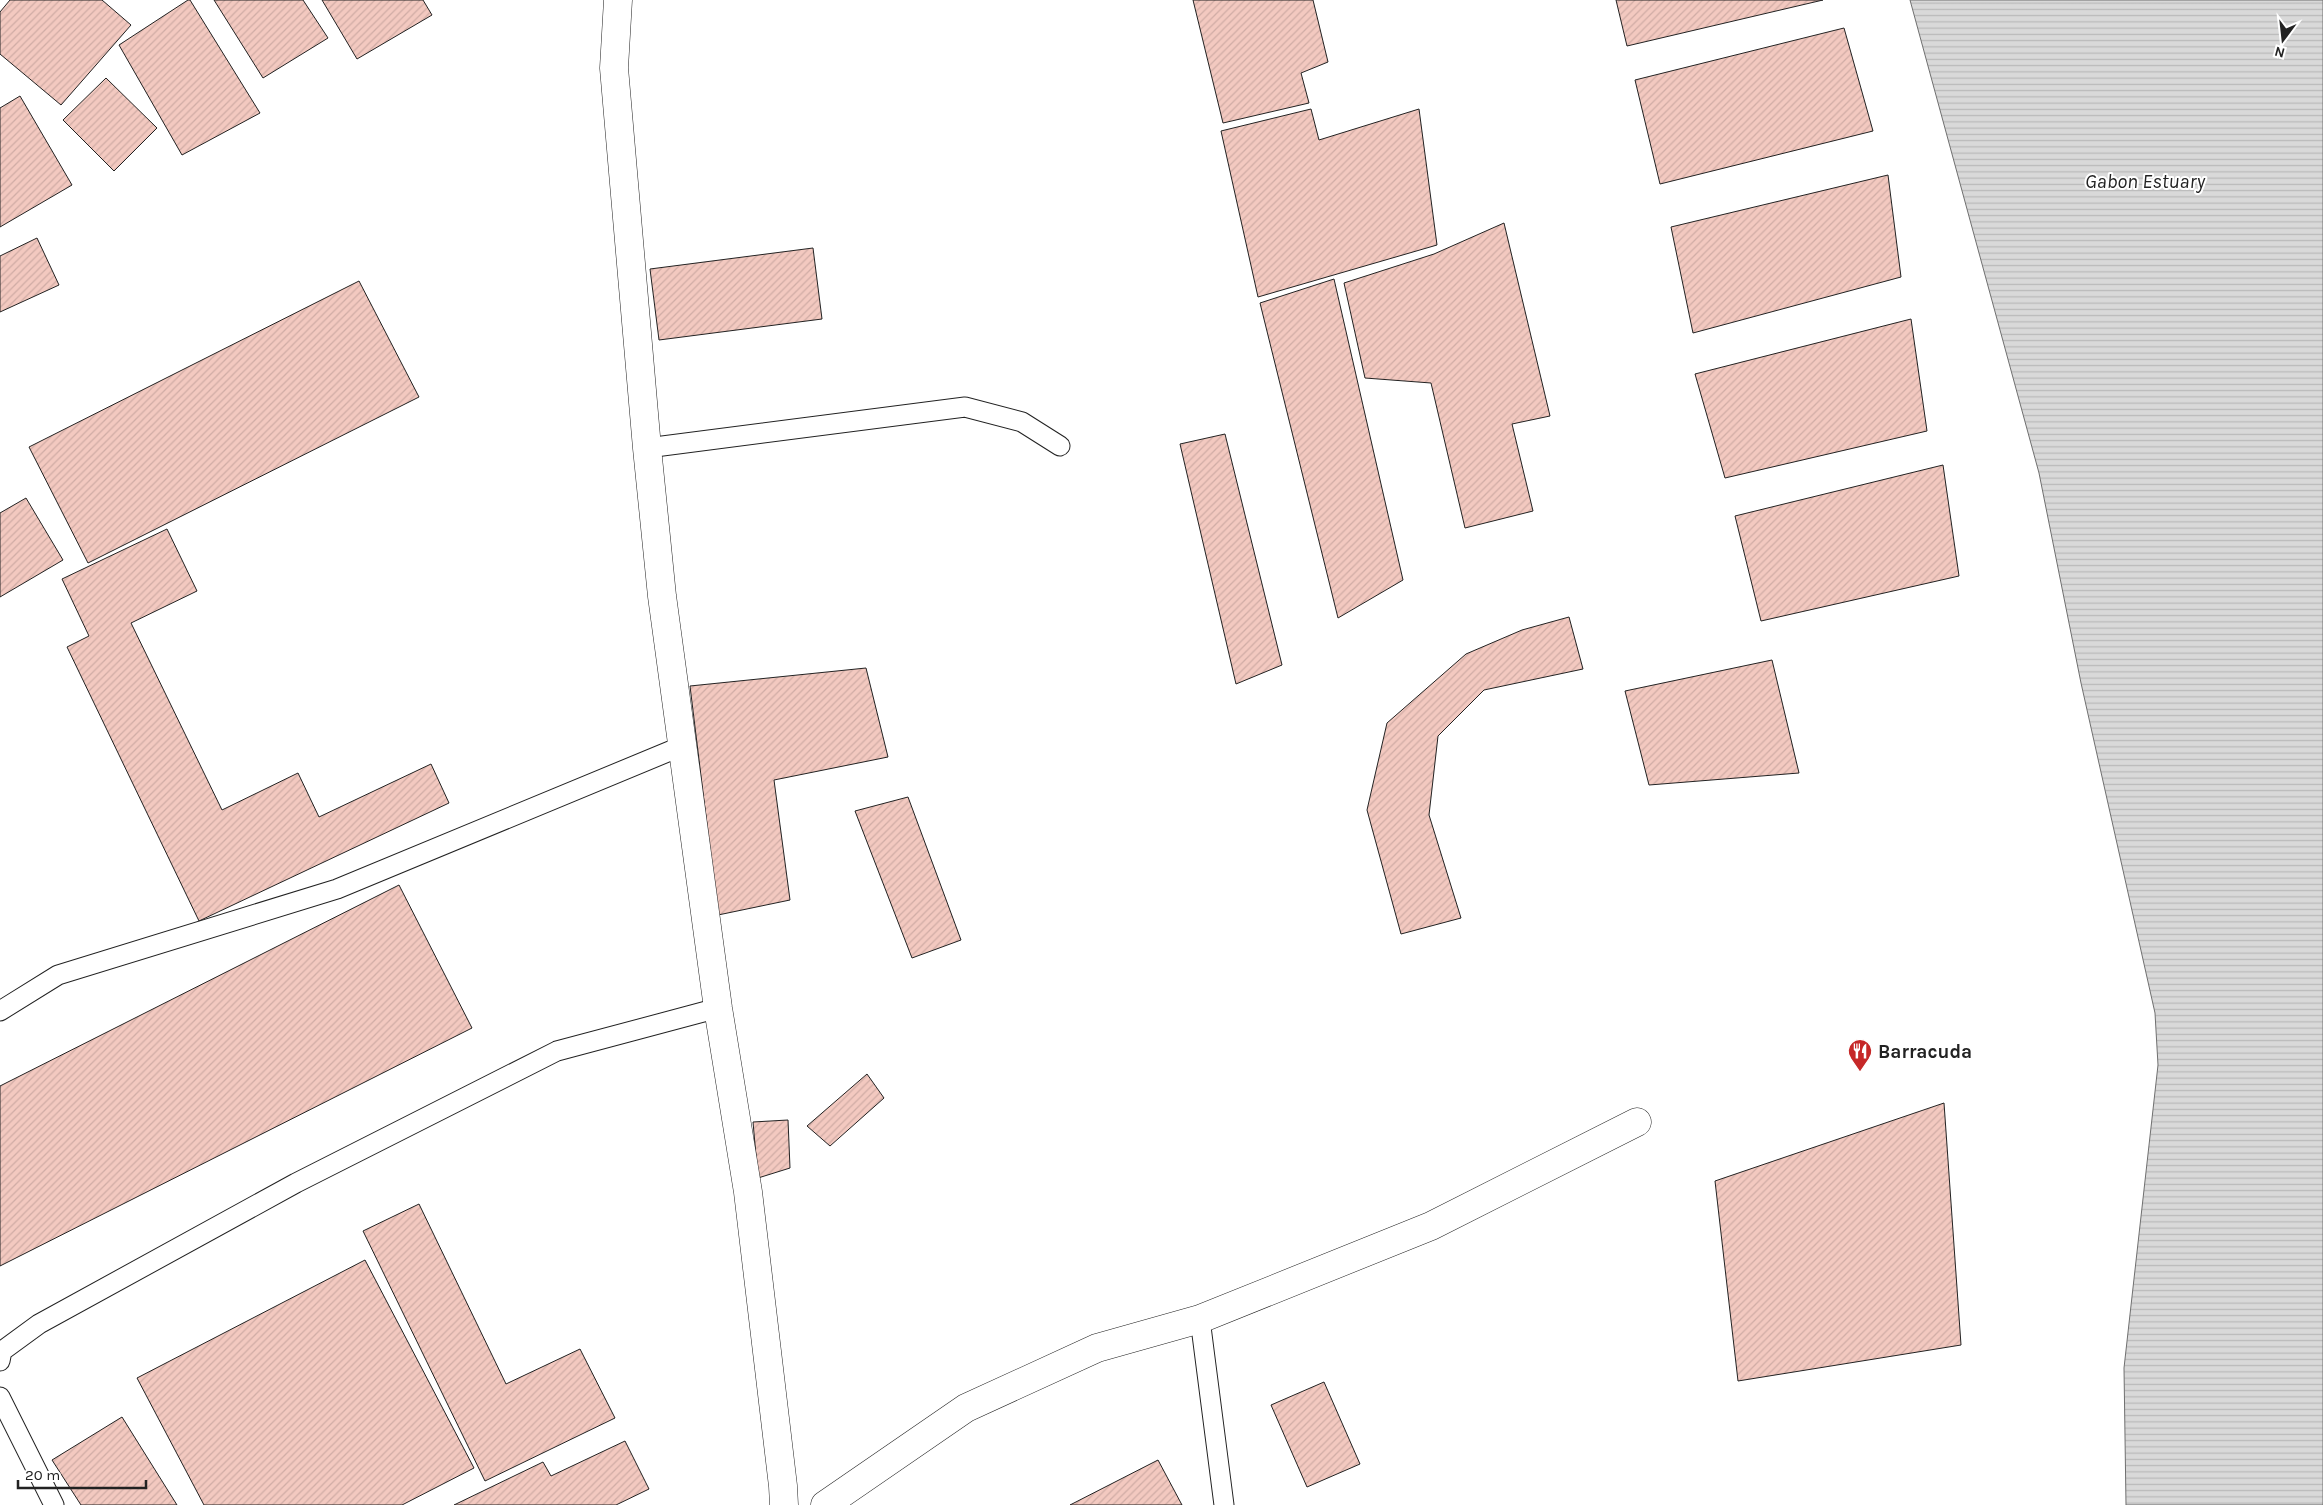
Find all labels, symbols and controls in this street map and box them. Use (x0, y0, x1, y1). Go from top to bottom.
north arrow (2258, 15, 2308, 65)
text: N (2273, 43, 2287, 62)
water label: Gabon Estuary (2085, 170, 2206, 193)
restaurant icon: Barracuda (1847, 1038, 1873, 1072)
place label: Barracuda (1878, 1041, 1972, 1063)
scale bar (18, 1458, 145, 1490)
text: 20 m (25, 1466, 60, 1484)

